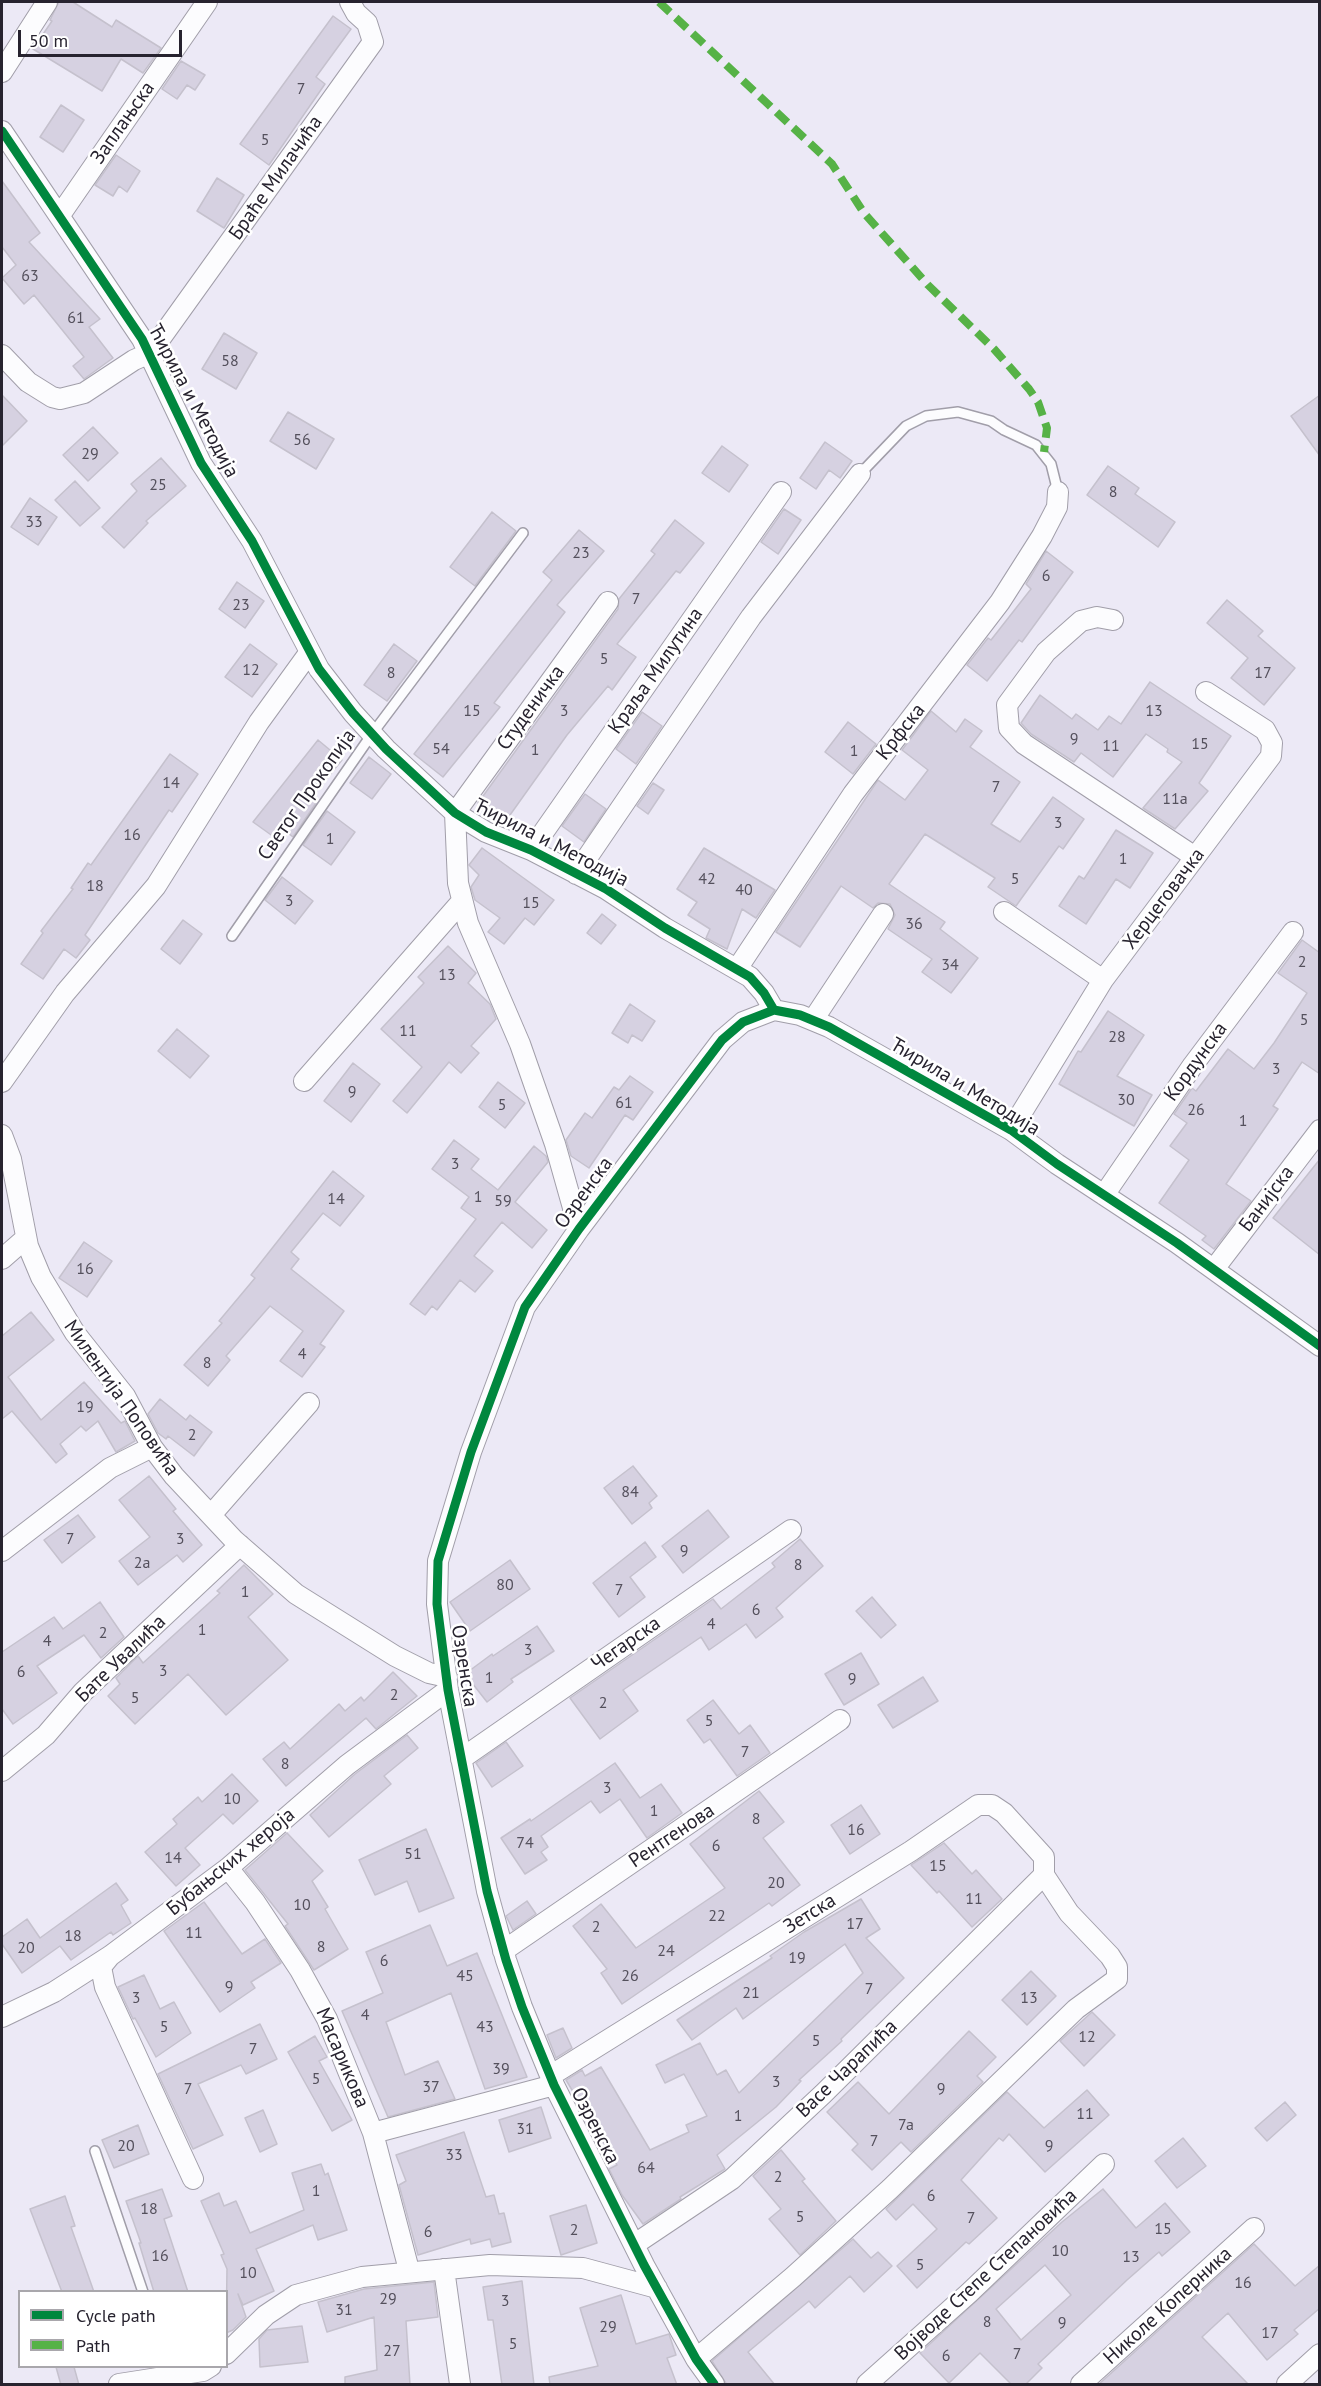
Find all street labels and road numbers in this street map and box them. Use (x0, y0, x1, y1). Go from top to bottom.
street label: Заплањска (86, 77, 160, 169)
street label: Браће Милачића (224, 111, 328, 245)
street label: Ћирила и Методија (142, 320, 244, 482)
street label: Краља Милутина (604, 603, 708, 739)
street label: Студеничка (492, 661, 570, 755)
street label: Крфска (871, 699, 931, 765)
street label: Светог Прокопија (253, 725, 361, 865)
street label: Ћирила и Методија (470, 794, 632, 892)
street label: Херцеговачка (1118, 844, 1210, 954)
street label: Кордунска (1159, 1018, 1233, 1106)
street label: Ћирила и Методија (886, 1033, 1044, 1141)
street label: Озренска (550, 1152, 618, 1234)
street label: Банијска (1234, 1161, 1300, 1237)
street label: Милентија Поповића (58, 1316, 184, 1480)
street label: Бате Увалића (71, 1610, 171, 1708)
street label: Чегарска (587, 1612, 665, 1676)
street label: Озренска (446, 1623, 482, 1709)
street label: Рентгенова (625, 1799, 719, 1873)
street label: Бубањских хероја (162, 1803, 300, 1921)
street label: Зетска (779, 1889, 841, 1939)
street label: Масарикова (310, 2004, 374, 2112)
street label: Васе Чарапића (792, 2015, 902, 2123)
street label: Озренска (566, 2084, 624, 2168)
street label: Војводе Степе Степановића (890, 2184, 1082, 2366)
street label: Николе Коперника (1099, 2242, 1237, 2370)

